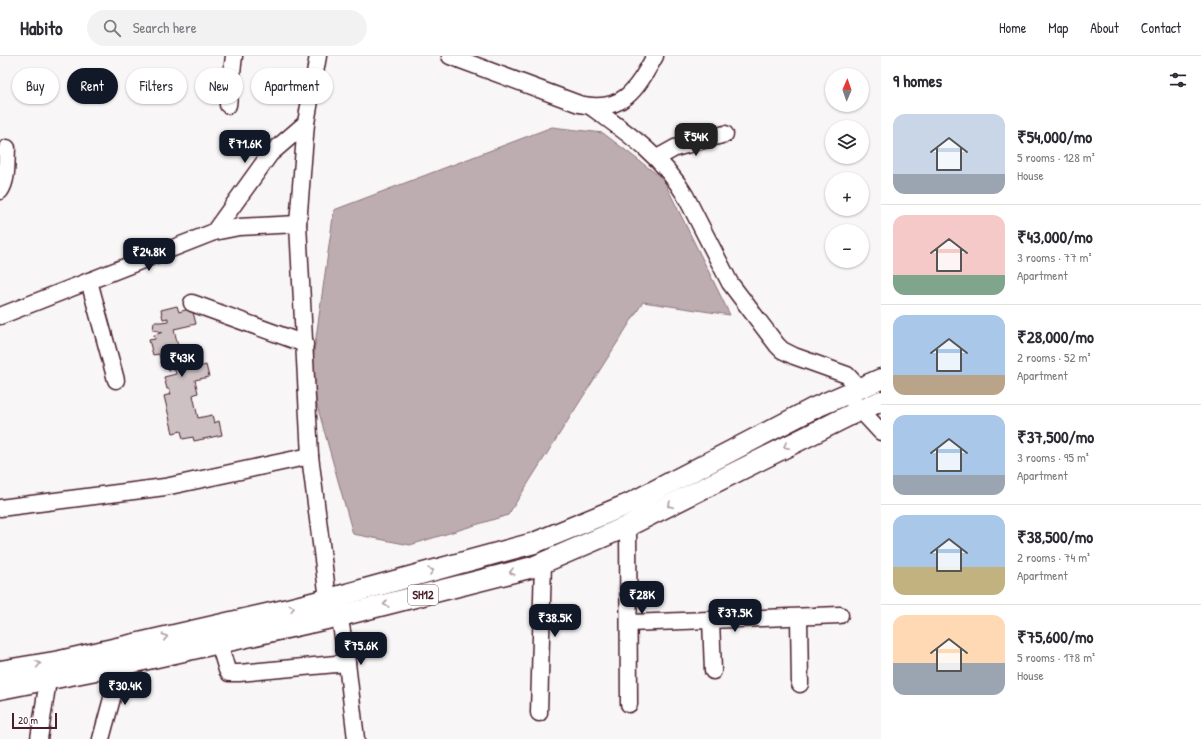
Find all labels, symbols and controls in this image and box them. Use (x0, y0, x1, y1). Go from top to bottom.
search box (87, 10, 367, 46)
text: Habito (20, 15, 63, 41)
icon: search (101, 17, 123, 39)
text: Search here (133, 17, 197, 38)
text: Home (999, 18, 1026, 37)
text: Map (1048, 18, 1068, 37)
text: About (1090, 18, 1119, 37)
text: Contact (1141, 18, 1181, 37)
chip: Buy (12, 68, 59, 104)
chip: Rent (67, 68, 118, 104)
chip: Filters (126, 68, 187, 104)
chip: New (195, 68, 243, 104)
chip: Apartment (251, 68, 333, 104)
north arrow (825, 68, 869, 112)
map controls (825, 68, 869, 268)
text: 9 homes (893, 69, 942, 92)
icon: filters (1167, 69, 1189, 91)
button: layers (825, 120, 869, 164)
pin: ₹54K (672, 123, 720, 157)
text: ₹54,000/mo (1017, 125, 1092, 148)
text: ₹54K (684, 127, 708, 145)
pin: ₹71.6K (212, 130, 278, 164)
icon: home (925, 130, 973, 178)
text: ₹71.6K (228, 134, 262, 152)
text: 5 rooms · 128 m² (1017, 148, 1095, 166)
text: House (1017, 166, 1044, 184)
button: + (825, 172, 869, 216)
button: − (825, 224, 869, 268)
text: ₹43,000/mo (1017, 225, 1093, 248)
icon: home (925, 231, 973, 279)
pin: ₹24.8K (116, 238, 182, 272)
text: ₹24.8K (132, 242, 166, 260)
text: 3 rooms · 77 m² (1017, 248, 1091, 266)
text: Apartment (1017, 266, 1068, 284)
text: ₹28,000/mo (1017, 325, 1094, 348)
icon: home (925, 331, 973, 379)
pin: ₹43K (158, 344, 206, 378)
text: ₹43K (170, 348, 194, 366)
text: 2 rooms · 52 m² (1017, 348, 1090, 366)
text: Apartment (1017, 366, 1068, 384)
text: ₹37,500/mo (1017, 425, 1094, 448)
icon: home (925, 431, 973, 479)
one-way arrow (783, 441, 791, 449)
text: 3 rooms · 95 m² (1017, 448, 1089, 466)
text: Apartment (1017, 466, 1068, 484)
one-way arrow (667, 500, 675, 508)
text: ₹38,500/mo (1017, 525, 1093, 548)
icon: home (925, 531, 973, 579)
text: 2 rooms · 74 m² (1017, 548, 1090, 566)
text: Apartment (1017, 566, 1068, 584)
one-way arrow (428, 567, 435, 576)
one-way arrow (509, 567, 516, 576)
pin: ₹28K (618, 581, 666, 615)
road number: SH12 (408, 585, 438, 605)
text: ₹28K (629, 585, 655, 603)
one-way arrow (383, 599, 390, 608)
pin: ₹37.5K (702, 599, 768, 633)
text: ₹37.5K (718, 603, 752, 621)
one-way arrow (288, 604, 295, 613)
pin: ₹38.5K (522, 604, 588, 638)
text: ₹38.5K (538, 608, 572, 626)
text: ₹75,600/mo (1017, 625, 1093, 648)
icon: home (925, 631, 973, 679)
pin: ₹75.6K (328, 632, 394, 666)
one-way arrow (162, 633, 169, 641)
text: ₹75.6K (344, 636, 378, 654)
text: 5 rooms · 178 m² (1017, 648, 1095, 666)
one-way arrow (35, 660, 42, 669)
text: House (1017, 666, 1044, 684)
pin: ₹30.4K (92, 672, 158, 706)
text: ₹30.4K (108, 676, 142, 694)
scale bar (12, 711, 57, 730)
text: 20 m (18, 713, 38, 727)

